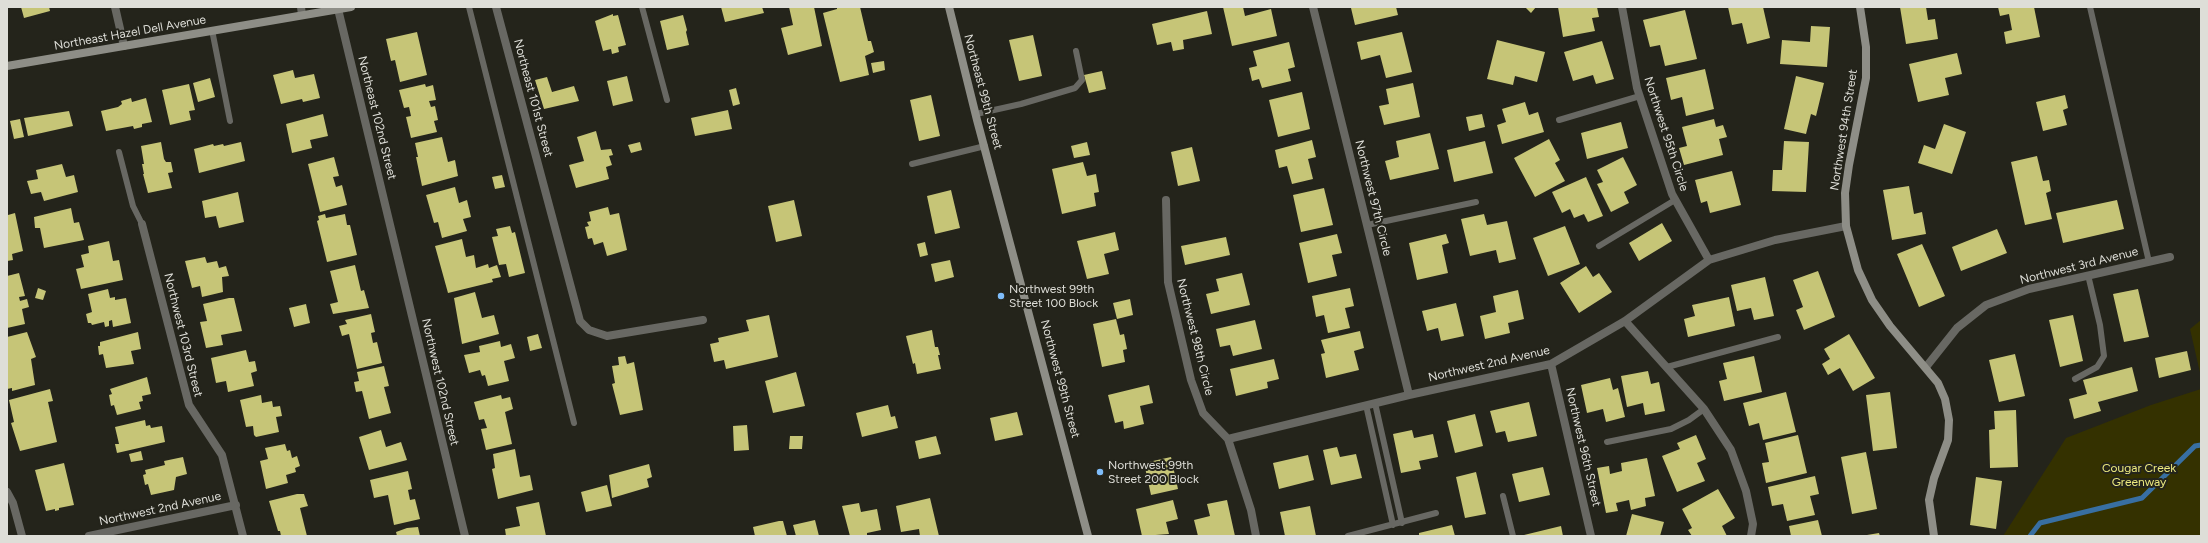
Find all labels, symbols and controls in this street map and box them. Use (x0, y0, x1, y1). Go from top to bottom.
street label: Northeast Hazel Dell Avenue (53, 13, 207, 53)
street label: Northeast 99th Street (961, 33, 1005, 151)
street label: Northeast 101st Street (510, 37, 556, 159)
street label: Northeast 102nd Street (355, 55, 399, 181)
street label: Northwest 94th Street (1827, 68, 1861, 192)
street label: Northwest 95th Circle (1641, 75, 1691, 193)
street label: Northwest 97th Circle (1352, 139, 1394, 257)
street label: Northwest 3rd Avenue (2018, 244, 2140, 288)
street label: Northwest 103rd Street (161, 272, 205, 398)
street label: Northwest 98th Circle (1174, 277, 1216, 397)
place label: Northwest 99th Street 100 Block (1009, 282, 1098, 310)
marker: Northwest 99th Street 100 Block (996, 291, 1006, 301)
street label: Northwest 102nd Street (418, 317, 462, 447)
street label: Northwest 99th Street (1037, 318, 1083, 440)
street label: Northwest 2nd Avenue (1427, 343, 1551, 385)
street label: Northwest 96th Street (1562, 386, 1604, 508)
place label: Northwest 99th Street 200 Block (1108, 458, 1199, 486)
park label: Cougar Creek Greenway (2102, 461, 2176, 489)
marker: Northwest 99th Street 200 Block (1095, 467, 1105, 477)
street label: Northwest 2nd Avenue (98, 489, 222, 529)

